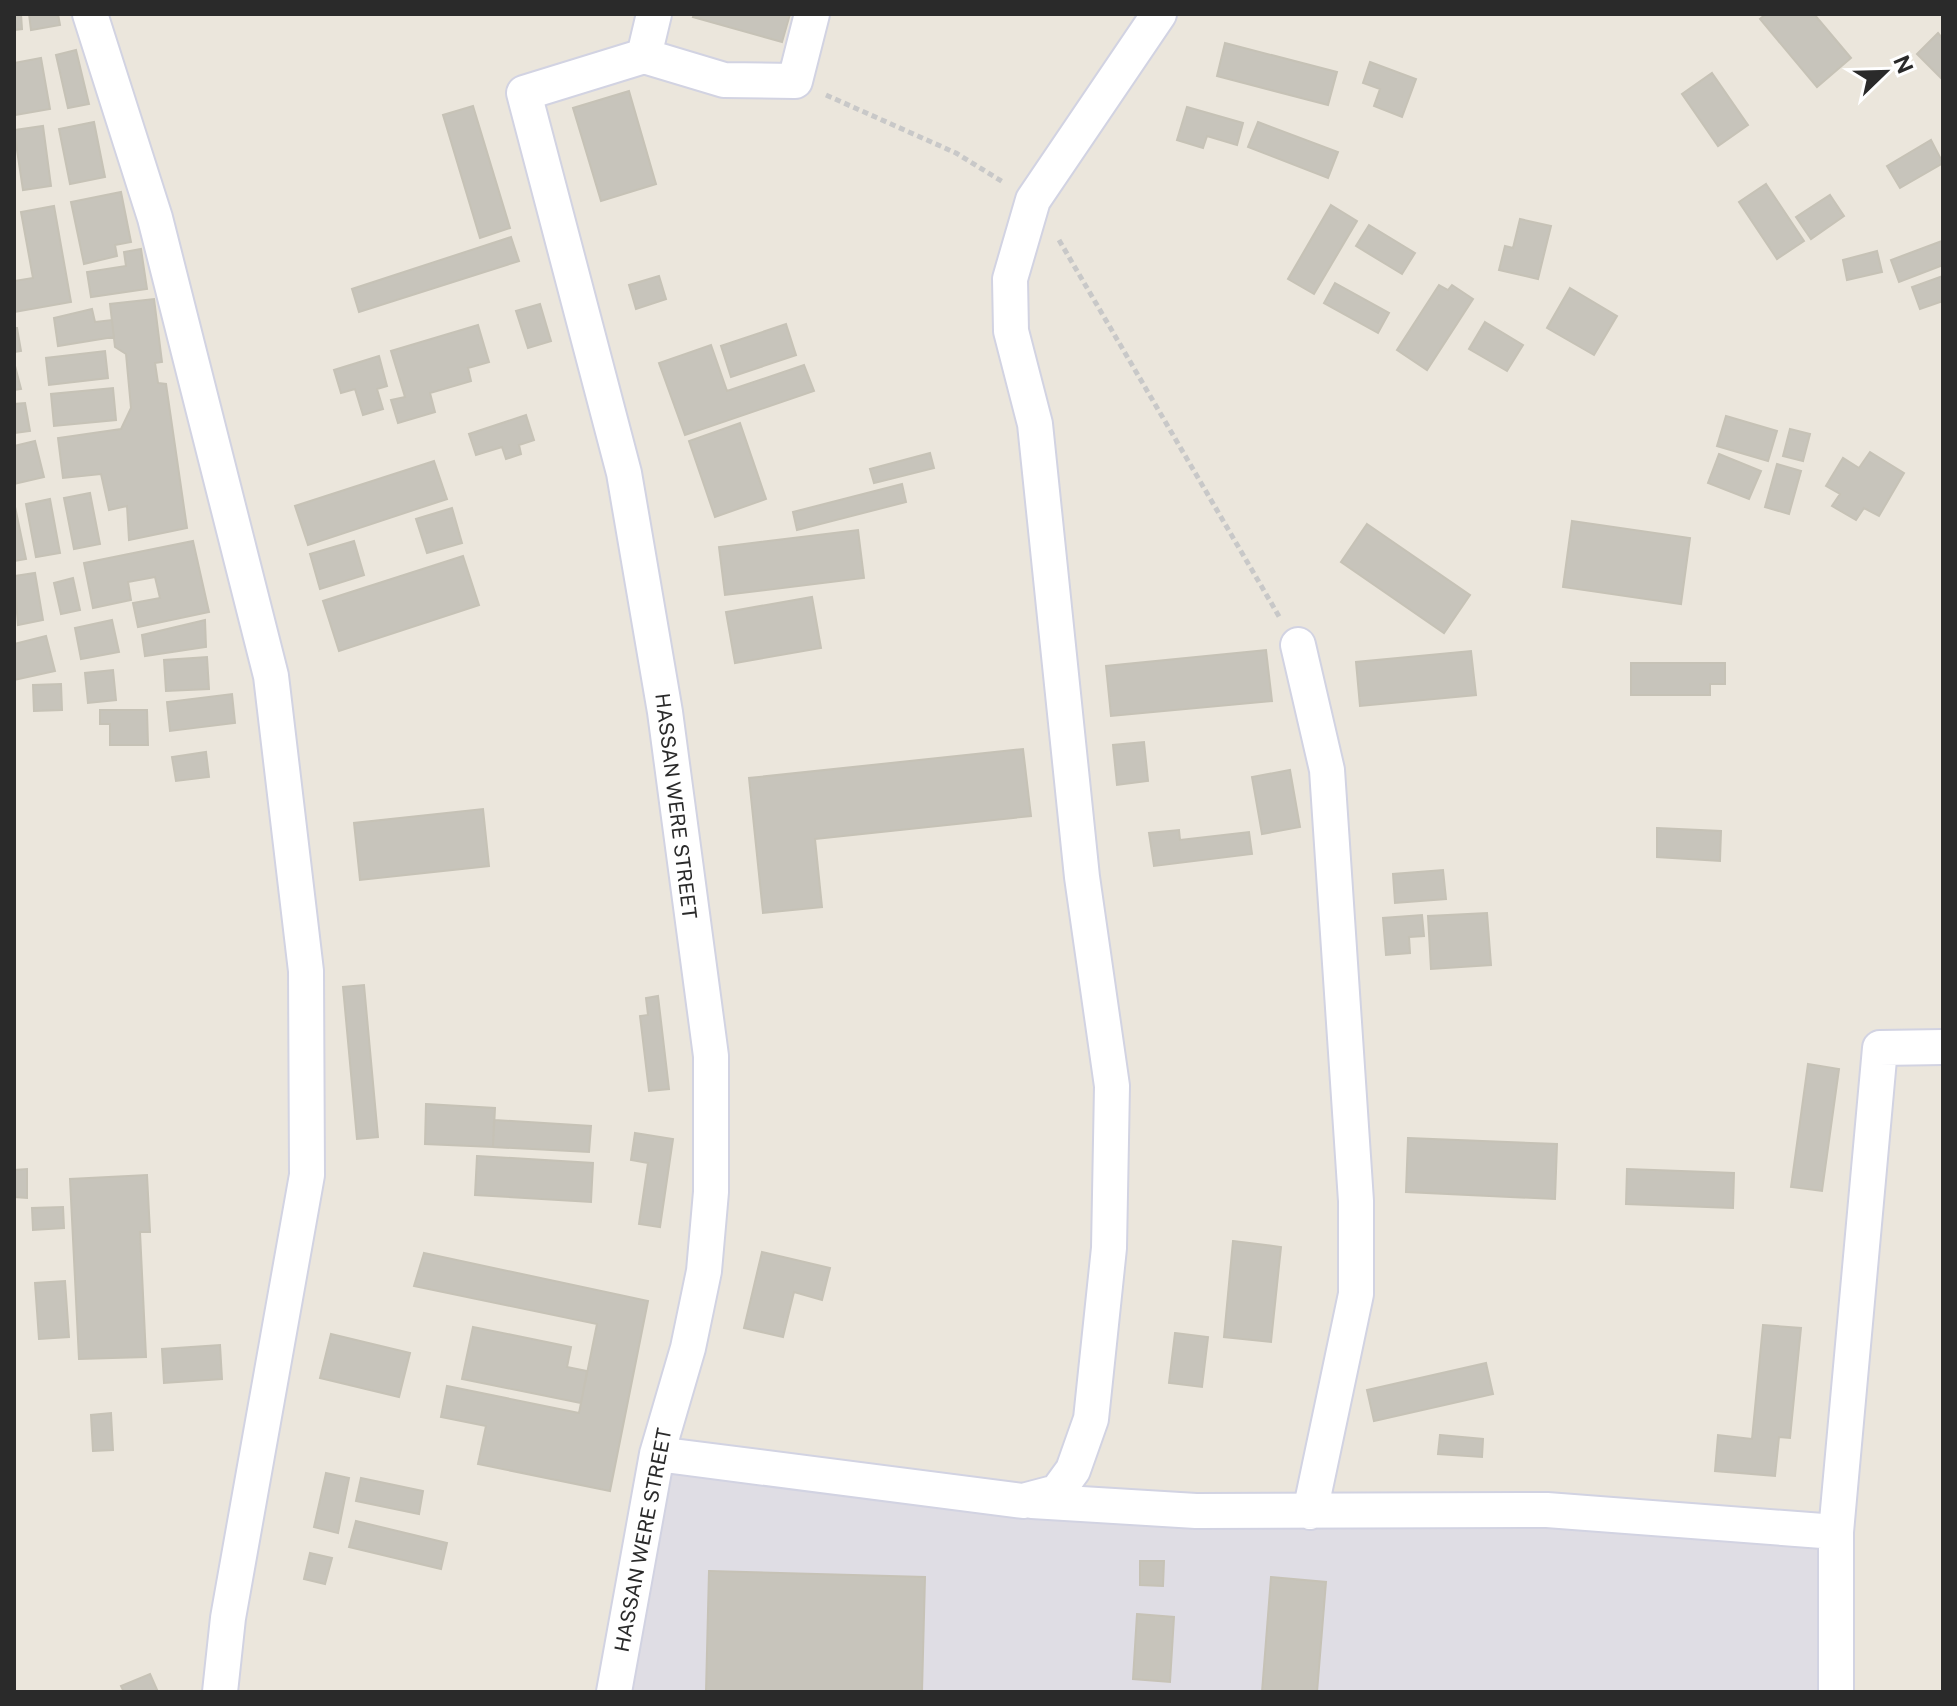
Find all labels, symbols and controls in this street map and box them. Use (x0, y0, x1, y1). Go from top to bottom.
north arrow (1845, 32, 1925, 112)
text: N (1888, 51, 1919, 77)
street label: HASSAN WERE STREET (650, 692, 702, 921)
street label: HASSAN WERE STREET (610, 1426, 677, 1654)

